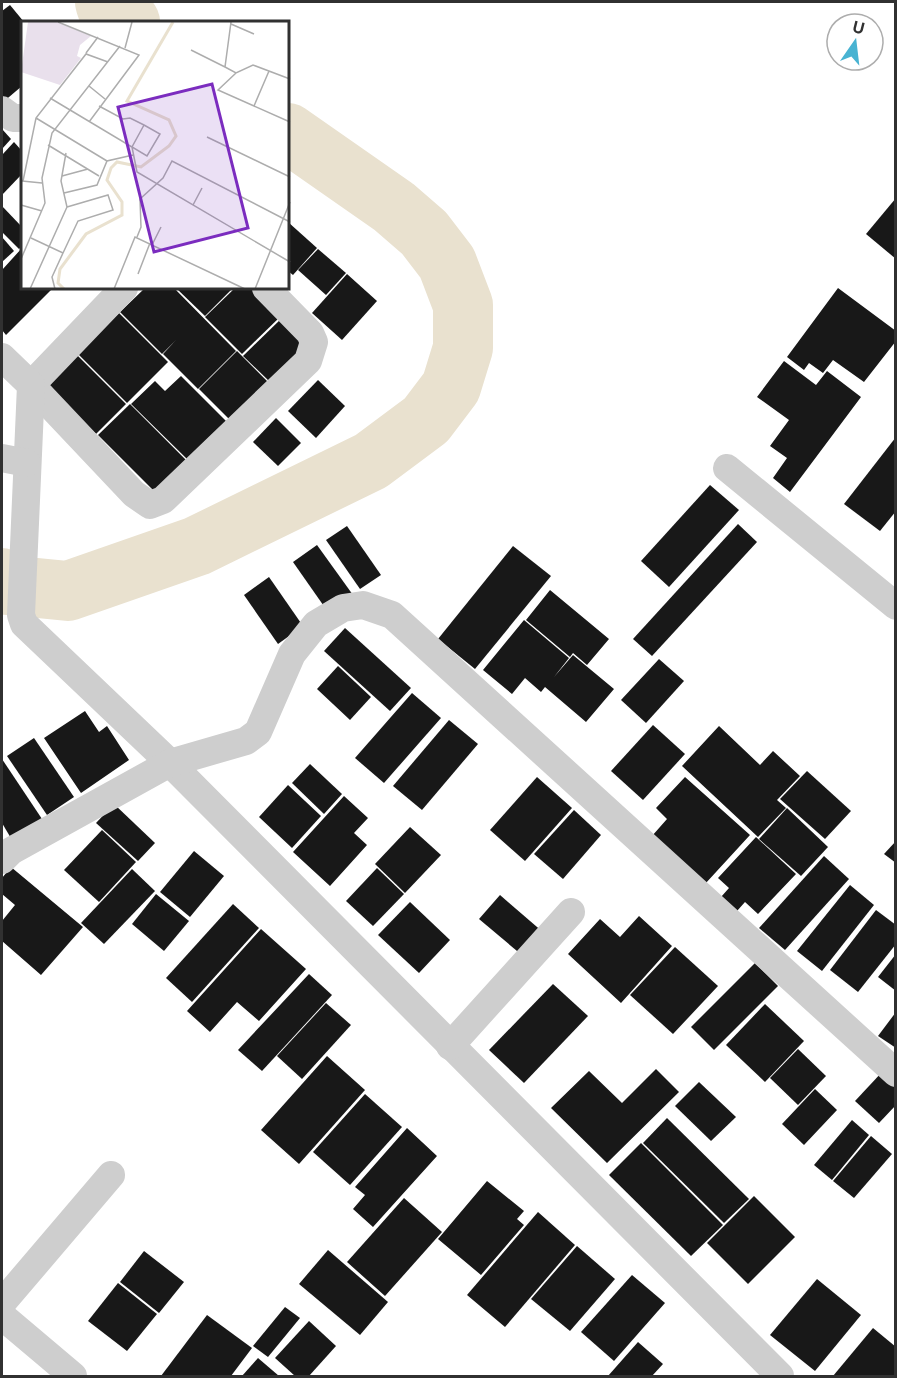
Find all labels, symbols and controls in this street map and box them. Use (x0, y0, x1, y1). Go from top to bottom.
north arrow (825, 12, 885, 72)
text: U (851, 16, 867, 39)
inset map (21, 21, 290, 290)

